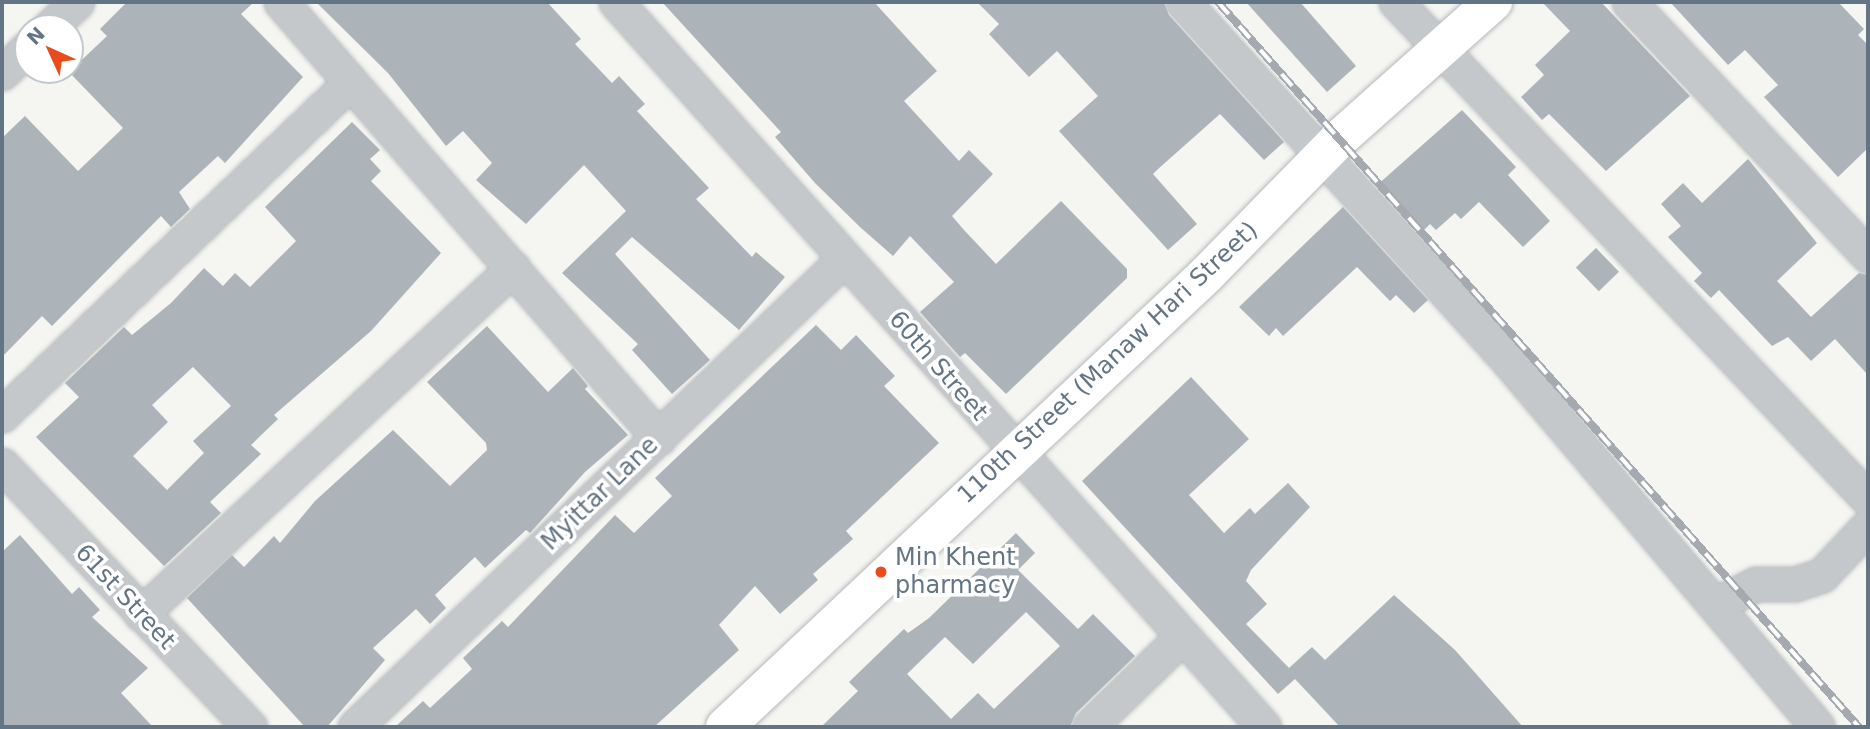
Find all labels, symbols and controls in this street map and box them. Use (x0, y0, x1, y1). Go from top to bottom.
north arrow (14, 14, 84, 84)
text: N (22, 22, 49, 49)
street label: 110th Street (Manaw Hari Street) (952, 216, 1264, 510)
street label: 60th Street (883, 305, 993, 427)
street label: Myittar Lane (536, 431, 664, 557)
street label: 61st Street (69, 539, 181, 655)
place label: Min Khent pharmacy (895, 544, 1016, 600)
marker: Min Khent pharmacy (873, 564, 889, 580)

